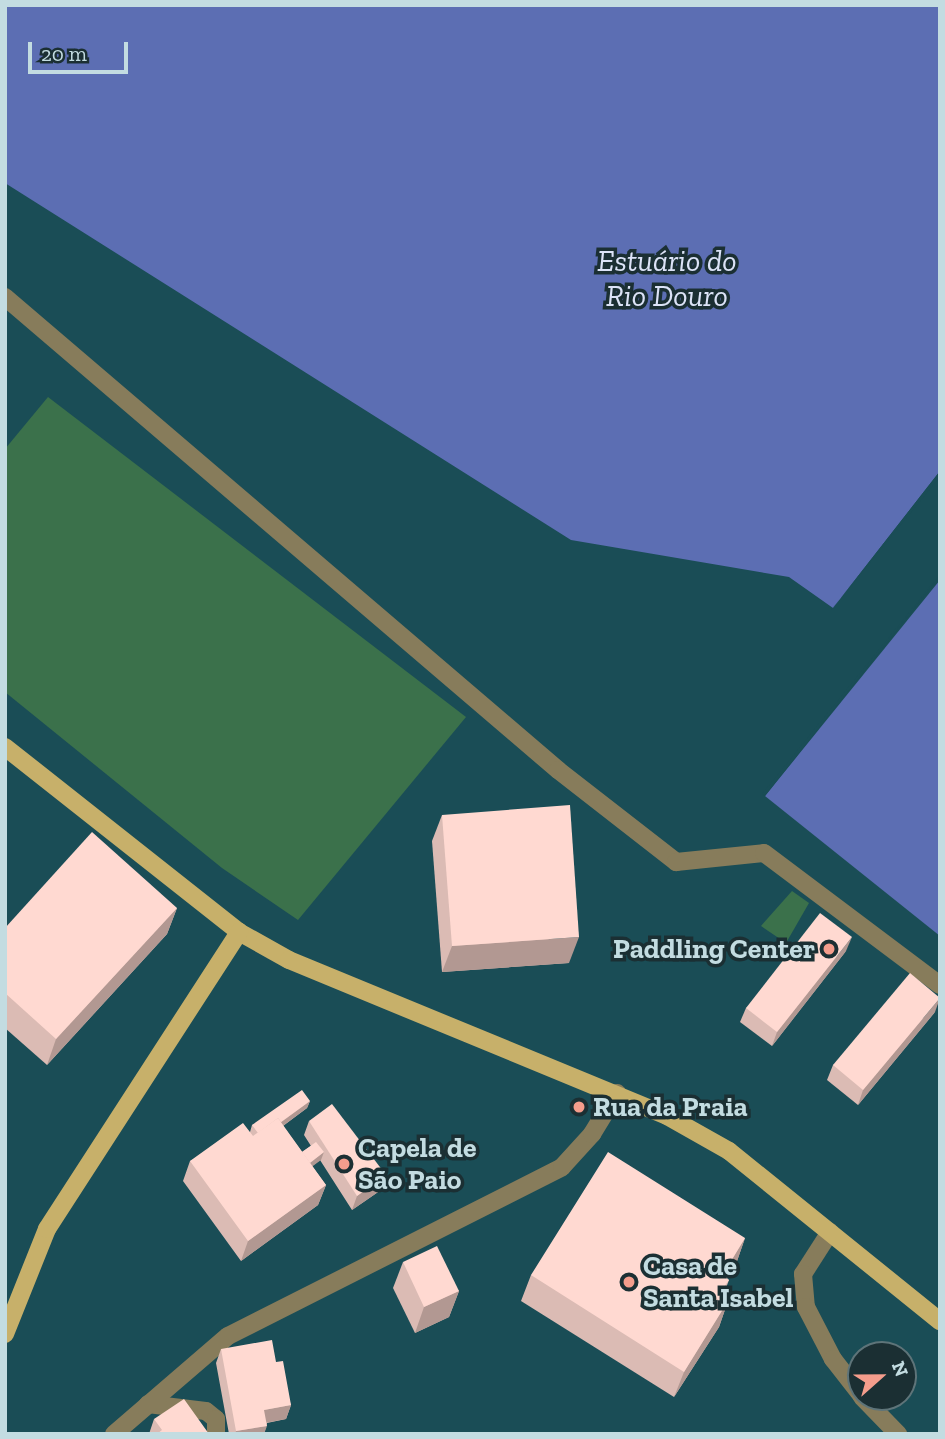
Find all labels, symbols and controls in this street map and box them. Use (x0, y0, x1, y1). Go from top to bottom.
scale bar (32, 28, 131, 72)
text: 20 m (41, 41, 87, 66)
water label: Estuário do Rio Douro (597, 243, 737, 314)
place label: Paddling Center (613, 932, 815, 966)
marker: Paddling Center (821, 941, 837, 957)
place label: Rua da Praia (593, 1090, 748, 1124)
marker: Rua da Praia (571, 1099, 587, 1115)
place label: Capela de São Paio (358, 1131, 477, 1197)
marker: Capela de São Paio (336, 1156, 352, 1172)
place label: Casa de Santa Isabel (643, 1249, 793, 1315)
marker: Casa de Santa Isabel (621, 1274, 637, 1290)
north arrow (847, 1341, 917, 1411)
text: N (887, 1358, 914, 1380)

